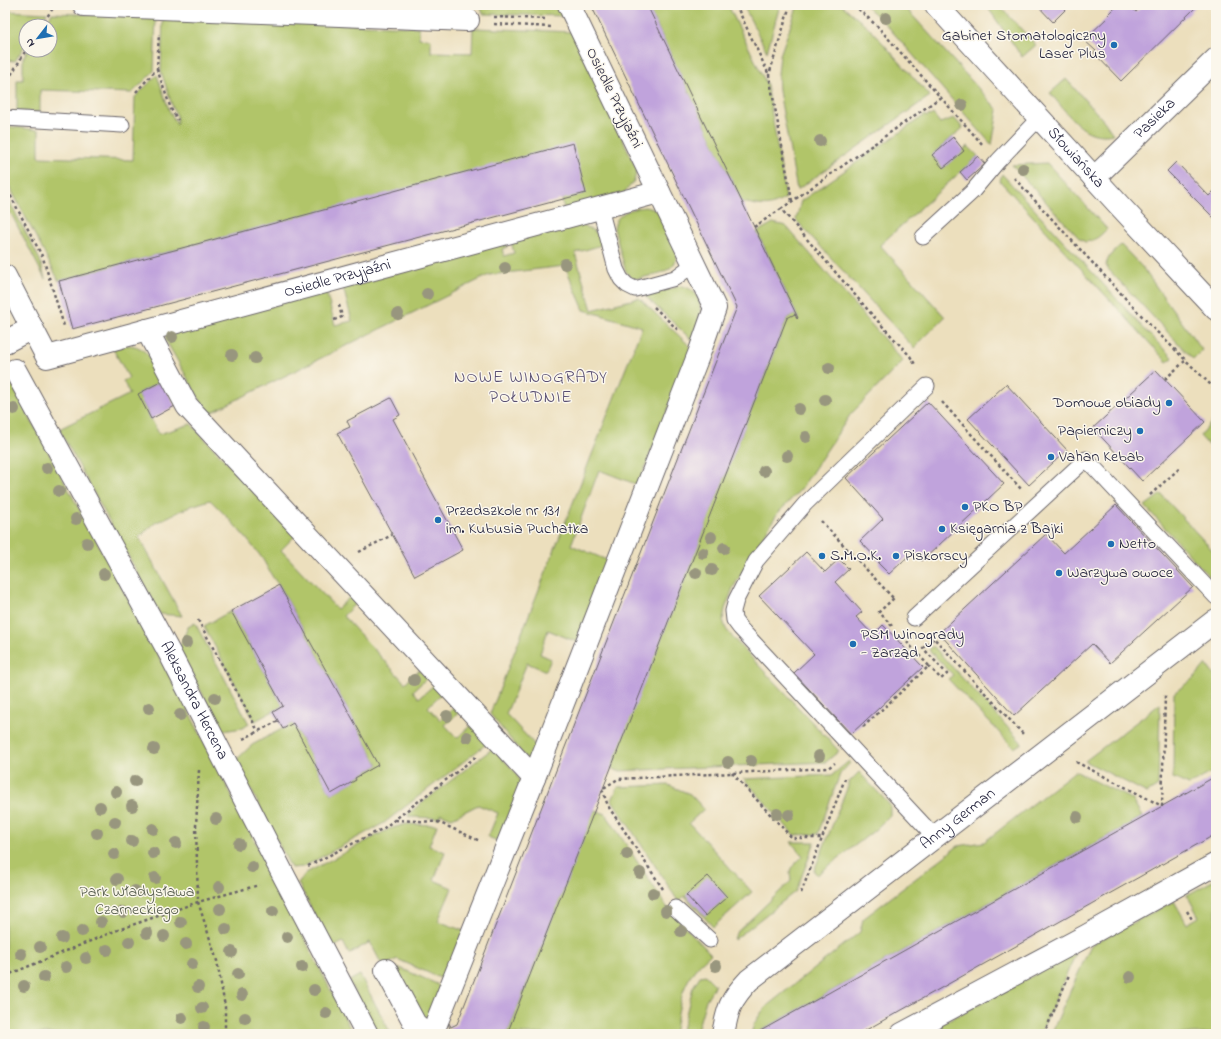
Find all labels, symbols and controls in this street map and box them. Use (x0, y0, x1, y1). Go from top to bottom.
north arrow (18, 18, 58, 58)
place label: Gabinet Stomatologiczny Laser Plus (942, 24, 1106, 66)
text: N (22, 35, 39, 50)
marker: Gabinet Stomatologiczny Laser Plus (1109, 40, 1119, 50)
street label: Osiedle Przyjaźni (579, 43, 649, 153)
street label: Pasieka (1128, 92, 1181, 145)
street label: Słowiańska (1041, 122, 1110, 194)
street label: Osiedle Przyjaźni (281, 253, 394, 305)
district label: NOWE WINOGRADY POŁUDNIE (454, 365, 608, 410)
place label: Domowe obiady (1052, 391, 1161, 415)
marker: Domowe obiady (1164, 398, 1174, 408)
place label: Papierniczy (1058, 419, 1132, 443)
marker: Papierniczy (1135, 426, 1145, 436)
place label: Vahan Kebab (1058, 445, 1144, 469)
marker: Vahan Kebab (1046, 452, 1056, 462)
place label: PKO BP (973, 495, 1023, 519)
place label: Przedszkole nr 131 im. Kubusia Puchatka (446, 499, 588, 541)
marker: PKO BP (960, 502, 970, 512)
marker: Przedszkole nr 131 im. Kubusia Puchatka (433, 515, 443, 525)
place label: Księgarnia z Bajki (950, 517, 1063, 541)
marker: Księgarnia z Bajki (937, 524, 947, 534)
place label: Netto (1119, 532, 1156, 556)
marker: Netto (1106, 539, 1116, 549)
place label: S.M.O.K. (830, 544, 881, 568)
place label: Piskorscy (904, 544, 968, 568)
marker: S.M.O.K. (817, 551, 827, 561)
marker: Piskorscy (891, 551, 901, 561)
place label: Warzywa owoce (1067, 561, 1174, 585)
marker: Warzywa owoce (1054, 568, 1064, 578)
place label: PSM Winogrady - Zarząd (861, 623, 964, 665)
street label: Aleksandra Hercena (153, 637, 234, 764)
marker: PSM Winogrady - Zarząd (848, 639, 858, 649)
street label: Anny German (915, 782, 1001, 856)
park label: Park Władysława Czarneckiego (79, 880, 195, 922)

